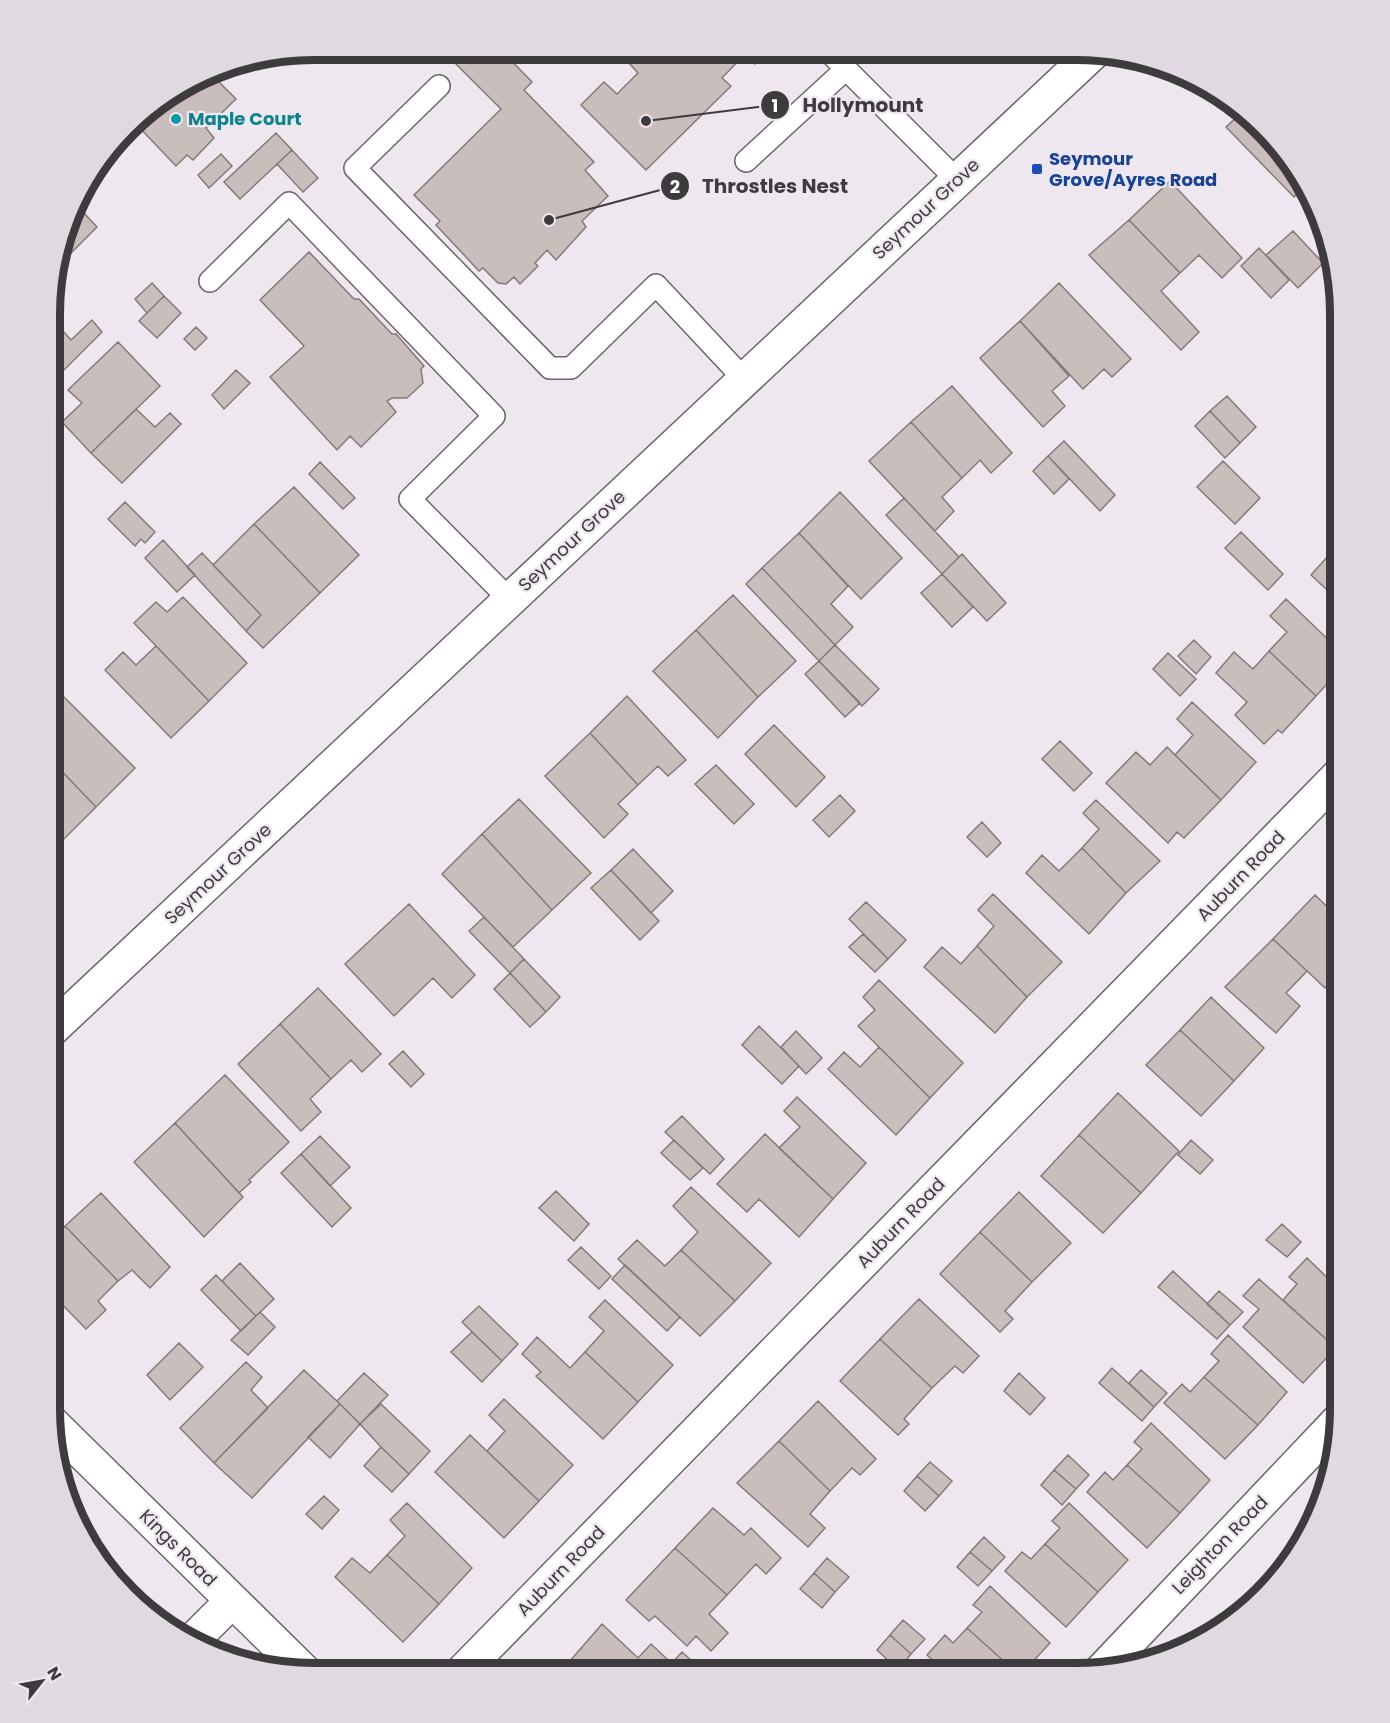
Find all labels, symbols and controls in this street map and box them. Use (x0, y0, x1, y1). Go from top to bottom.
callout: Hollymount (760, 86, 935, 124)
text: Hollymount (803, 91, 923, 119)
text: 1 (772, 93, 778, 118)
place label: Maple Court (188, 106, 302, 131)
marker: Maple Court (169, 112, 183, 126)
place label: Seymour Grove/Ayres Road (1049, 146, 1217, 192)
street label: Seymour Grove (866, 152, 985, 265)
marker: Seymour Grove/Ayres Road (1030, 162, 1044, 176)
callout: Throstles Nest (660, 167, 860, 205)
text: Throstles Nest (702, 172, 848, 200)
text: 2 (670, 174, 680, 199)
street label: Seymour Grove (512, 484, 631, 597)
street label: Seymour Grove (158, 817, 277, 930)
street label: Auburn Road (1191, 825, 1290, 926)
street label: Auburn Road (851, 1172, 950, 1273)
street label: Leighton Road (1166, 1490, 1273, 1599)
street label: Kings Road (134, 1503, 223, 1592)
street label: Auburn Road (511, 1520, 610, 1621)
north arrow (12, 1651, 72, 1711)
text: N (41, 1662, 67, 1685)

